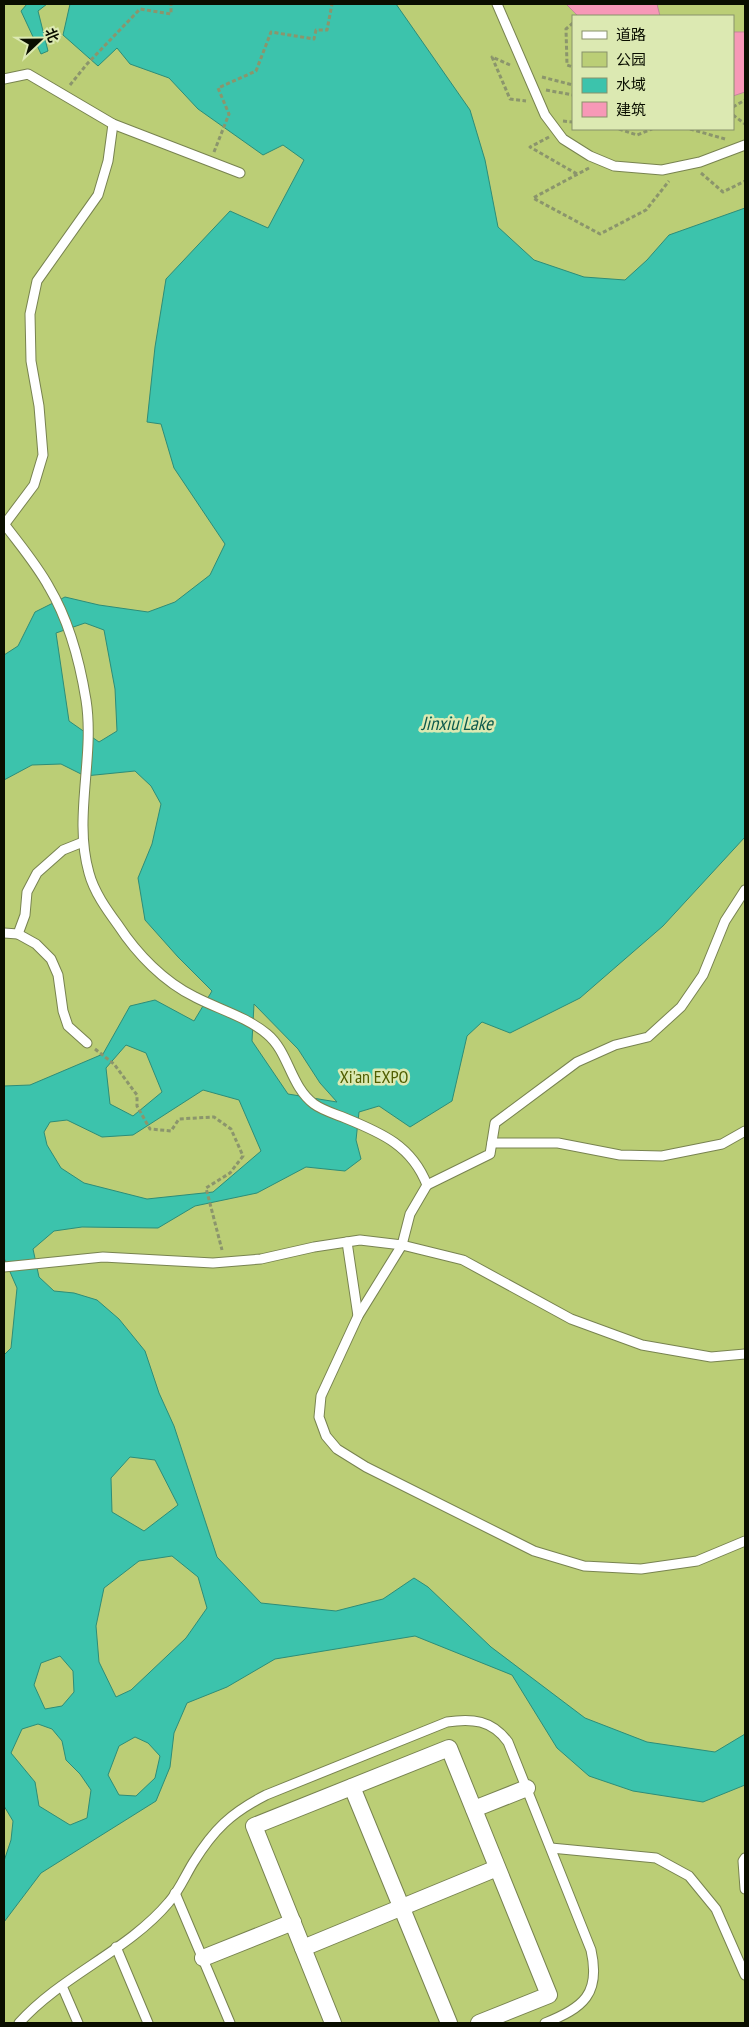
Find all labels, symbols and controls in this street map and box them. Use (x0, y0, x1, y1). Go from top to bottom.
north arrow (15, 15, 65, 65)
legend (572, 15, 734, 130)
text: 北 (41, 25, 63, 45)
text: 道路 (616, 25, 646, 44)
text: 公园 (616, 50, 646, 69)
text: 水域 (616, 75, 646, 94)
text: 建筑 (616, 100, 646, 119)
water label: Jinxiu Lake (420, 711, 494, 735)
park label: Xi'an EXPO (340, 1065, 408, 1088)

